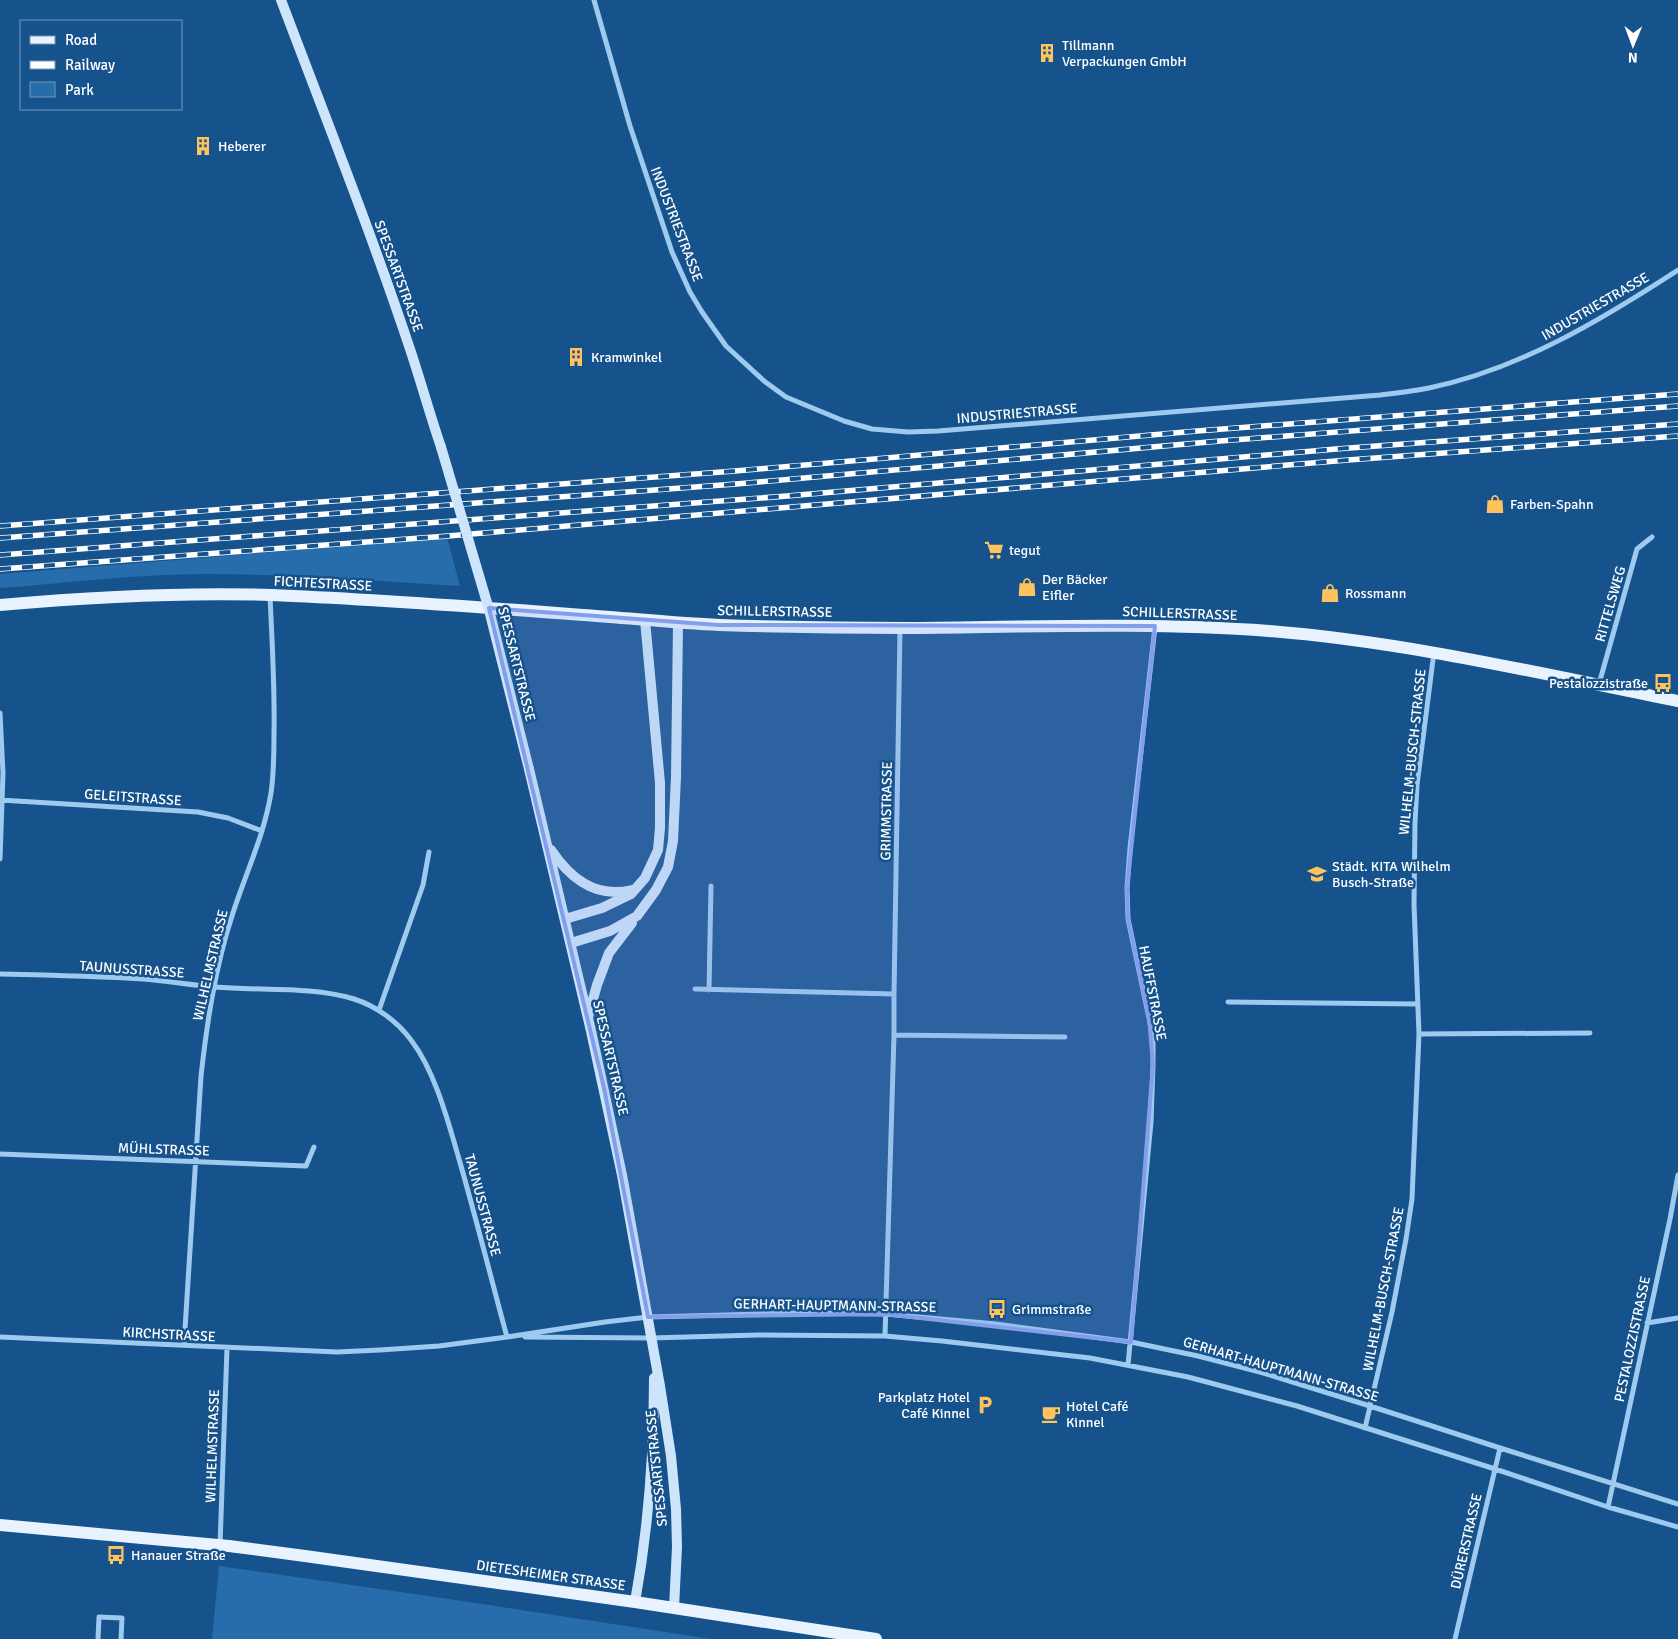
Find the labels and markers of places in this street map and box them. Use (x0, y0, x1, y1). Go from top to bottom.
place label: Tillmann Verpackungen GmbH (1062, 37, 1187, 70)
building icon: Tillmann Verpackungen GmbH (1036, 42, 1058, 64)
building icon: Heberer (192, 135, 214, 157)
place label: Heberer (218, 138, 267, 155)
building icon: Kramwinkel (565, 346, 587, 368)
place label: Kramwinkel (591, 349, 662, 366)
shop icon: Farben-Spahn (1484, 493, 1506, 515)
place label: Farben-Spahn (1510, 496, 1594, 513)
supermarket icon: tegut (983, 539, 1005, 561)
place label: tegut (1009, 542, 1041, 559)
place label: Der Bäcker Eifler (1042, 571, 1108, 604)
shop icon: Der Bäcker Eifler (1016, 576, 1038, 598)
shop icon: Rossmann (1319, 582, 1341, 604)
place label: Rossmann (1345, 585, 1406, 602)
bus stop icon: Pestalozzistraße (1652, 672, 1674, 694)
place label: Pestalozzistraße (1549, 675, 1648, 692)
place label: Städt. KITA Wilhelm Busch-Straße (1332, 858, 1451, 891)
school or university icon: Städt. KITA Wilhelm Busch-Straße (1306, 863, 1328, 885)
bus stop icon: Grimmstraße (986, 1298, 1008, 1320)
place label: Grimmstraße (1012, 1301, 1091, 1318)
place label: Parkplatz Hotel Café Kinnel (878, 1389, 970, 1422)
parking icon: Parkplatz Hotel Café Kinnel (974, 1394, 996, 1416)
place label: Hotel Café Kinnel (1066, 1398, 1129, 1431)
cafe icon: Hotel Café Kinnel (1040, 1403, 1062, 1425)
bus stop icon: Hanauer Straße (105, 1544, 127, 1566)
place label: Hanauer Straße (131, 1547, 226, 1564)

